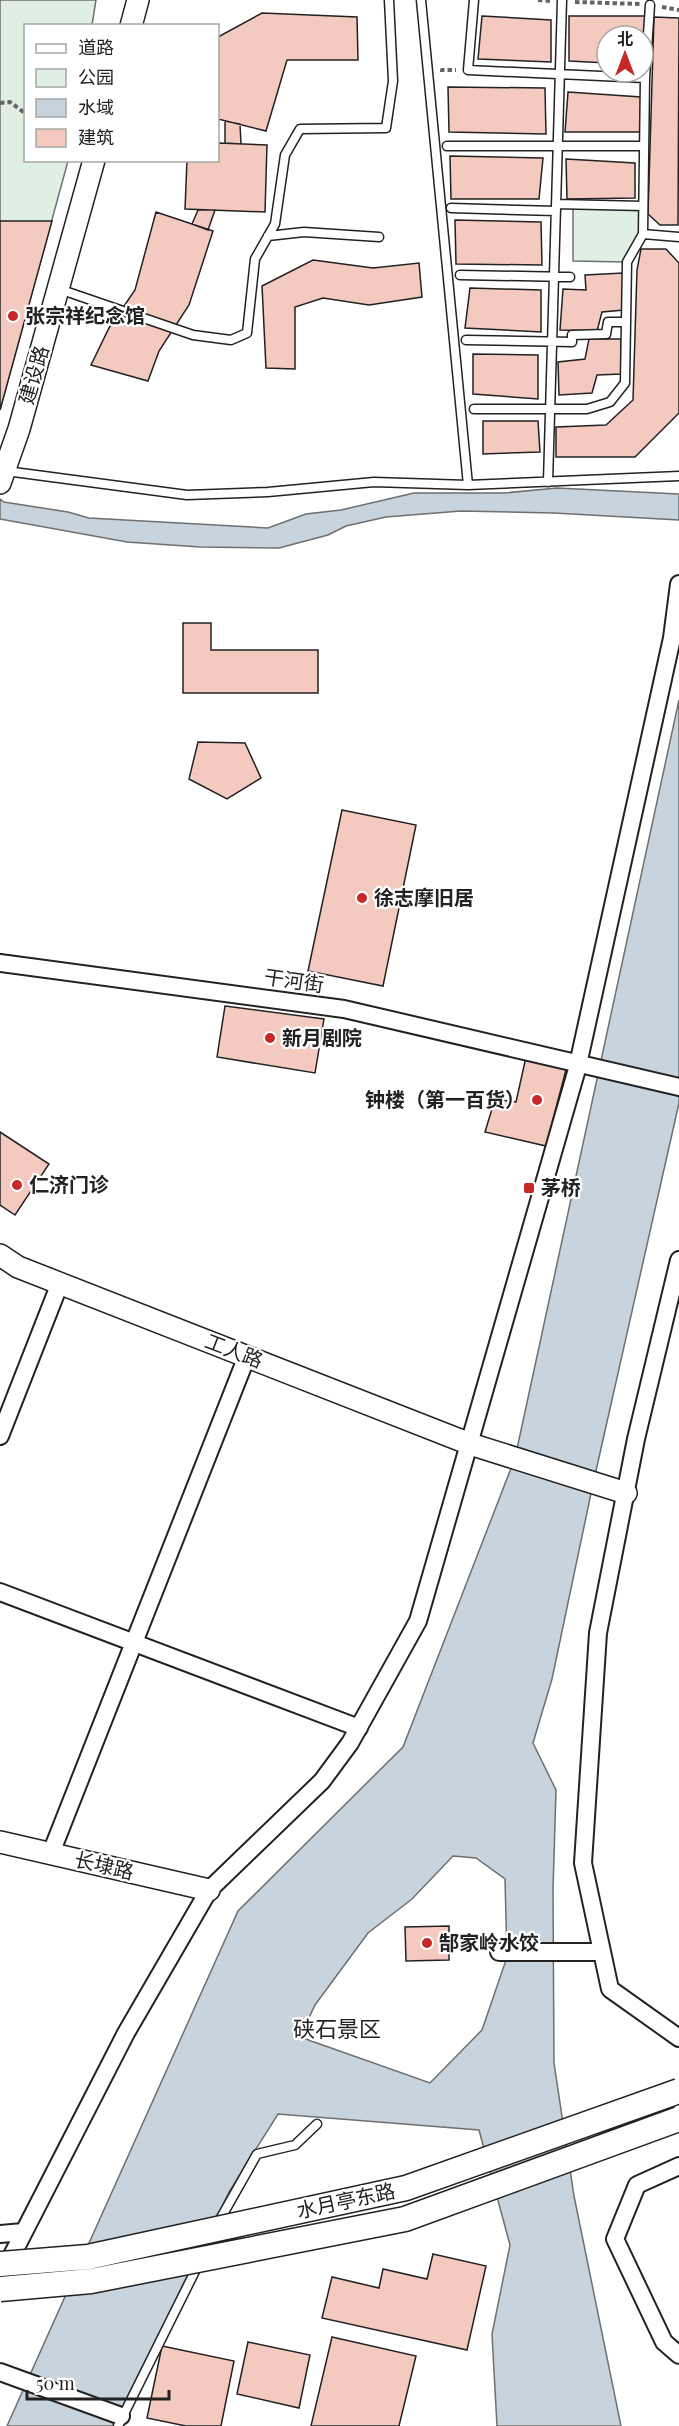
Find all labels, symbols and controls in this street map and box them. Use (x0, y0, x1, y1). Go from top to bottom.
legend (24, 24, 219, 162)
north arrow (595, 24, 655, 84)
text: 北 (617, 28, 633, 49)
text: 道路 (78, 35, 114, 59)
text: 公园 (78, 65, 114, 89)
text: 水域 (78, 95, 114, 119)
text: 建筑 (78, 125, 114, 149)
place label: 张宗祥纪念馆 (25, 301, 145, 328)
marker: 张宗祥纪念馆 (6, 309, 20, 323)
street label: 建设路 (11, 342, 54, 407)
place label: 徐志摩旧居 (374, 883, 474, 910)
marker: 徐志摩旧居 (355, 891, 369, 905)
street label: 干河街 (263, 962, 326, 997)
place label: 新月剧院 (282, 1023, 362, 1050)
marker: 新月剧院 (263, 1031, 277, 1045)
place label: 钟楼（第一百货） (365, 1085, 525, 1112)
marker: 钟楼（第一百货） (530, 1093, 544, 1107)
place label: 仁济门诊 (29, 1170, 109, 1197)
place label: 茅桥 (541, 1173, 581, 1200)
marker: 仁济门诊 (10, 1178, 24, 1192)
marker: 茅桥 (522, 1181, 536, 1195)
street label: 工人路 (202, 1326, 267, 1373)
street label: 长埭路 (72, 1845, 137, 1884)
place label: 郜家岭水饺 (439, 1928, 539, 1955)
marker: 郜家岭水饺 (420, 1936, 434, 1950)
district label: 硖石景区 (293, 2013, 381, 2043)
street label: 水月亭东路 (294, 2176, 397, 2223)
scale bar (27, 2363, 170, 2401)
text: 50 m (36, 2371, 75, 2395)

